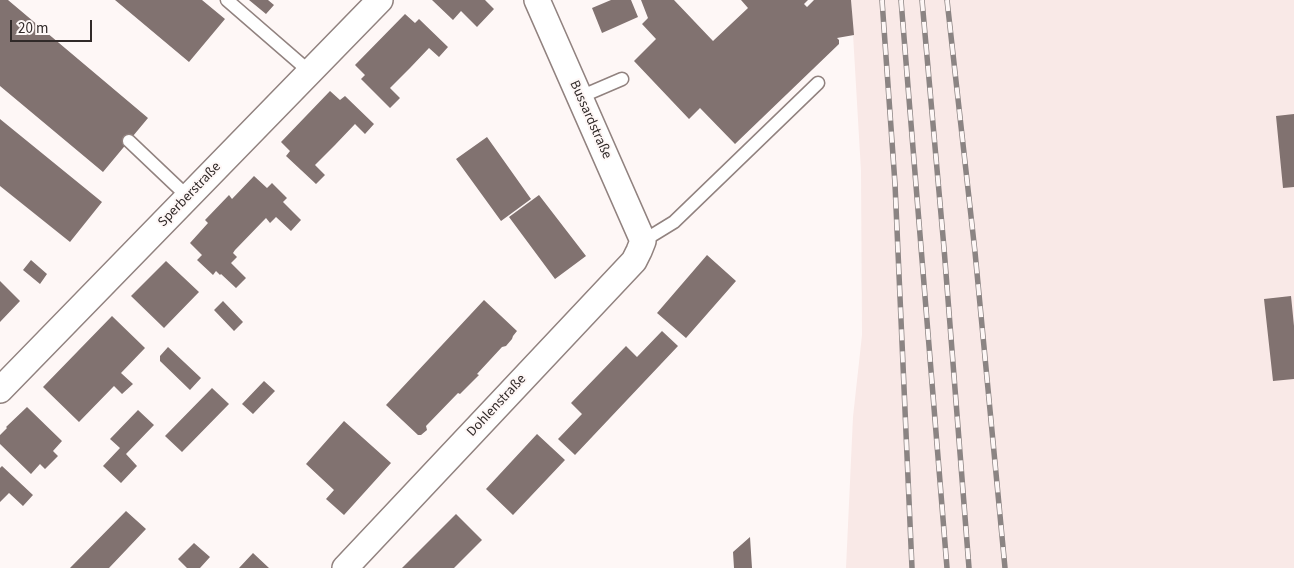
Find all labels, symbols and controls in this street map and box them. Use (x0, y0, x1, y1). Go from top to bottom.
scale bar (12, 10, 95, 42)
text: 20 m (18, 18, 48, 39)
street label: Bussardstraße (565, 78, 615, 162)
street label: Sperberstraße (155, 159, 225, 231)
street label: Dohlenstraße (464, 371, 530, 441)

